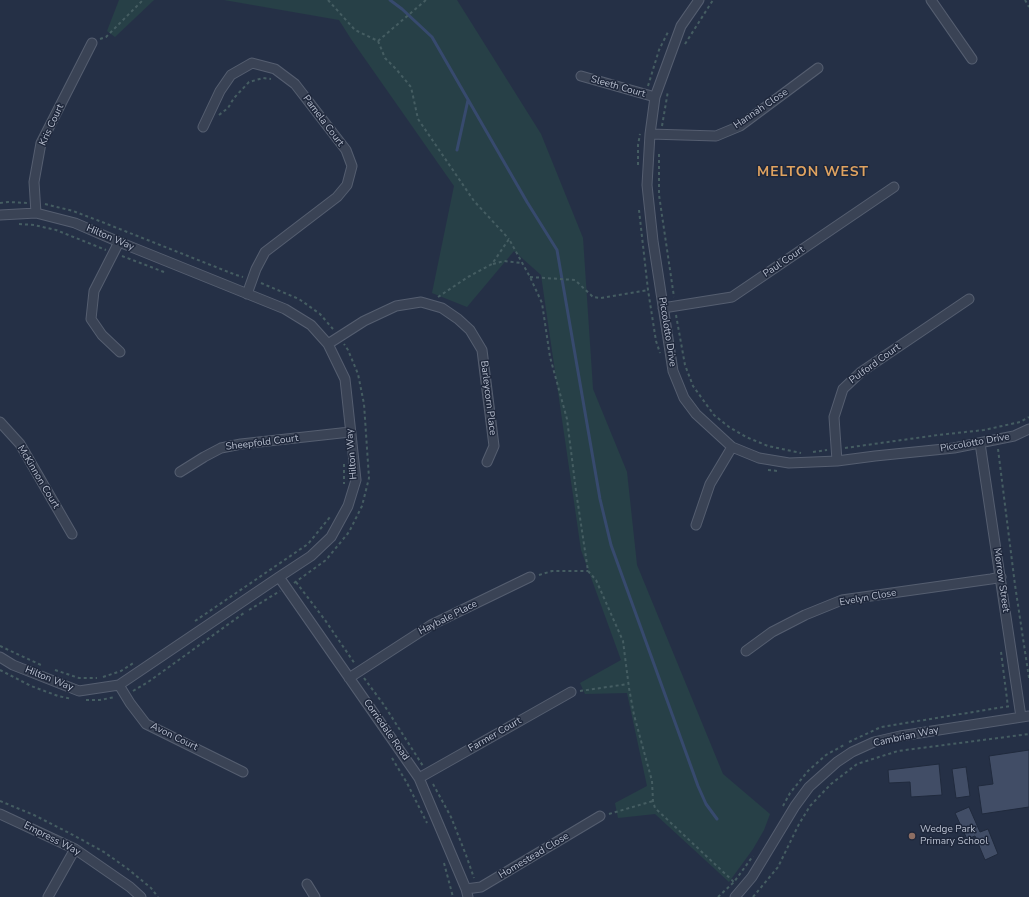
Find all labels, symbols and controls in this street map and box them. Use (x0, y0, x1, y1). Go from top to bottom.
street label: Sleeth Court (589, 73, 647, 101)
street label: Hannah Close (731, 86, 791, 132)
street label: Pamela Court (300, 93, 346, 149)
street label: Kris Court (37, 102, 67, 148)
district label: MELTON WEST (757, 165, 869, 181)
street label: Hilton Way (84, 223, 136, 253)
street label: Paul Court (761, 244, 807, 280)
street label: Piccolotto Drive (656, 296, 678, 368)
street label: Pulford Court (847, 341, 903, 387)
street label: Barleycorn Place (477, 360, 499, 436)
street label: Hilton Way (344, 428, 360, 480)
street label: Piccolotto Drive (939, 431, 1011, 455)
street label: Sheepfold Court (225, 433, 299, 453)
street label: McKinnon Court (14, 443, 62, 511)
street label: Morrow Street (991, 547, 1011, 613)
street label: Evelyn Close (839, 587, 897, 609)
street label: Haybale Place (417, 598, 479, 638)
street label: Hilton Way (23, 664, 75, 694)
street label: Corriedale Road (360, 697, 412, 763)
street label: Farmer Court (466, 715, 524, 755)
street label: Avon Court (149, 720, 199, 754)
street label: Cambrian Way (872, 724, 940, 750)
street label: Empress Way (22, 820, 82, 858)
place label: Wedge Park Primary School (920, 824, 988, 848)
street label: Homestead Close (497, 830, 571, 882)
marker: Wedge Park Primary School (907, 831, 917, 841)

